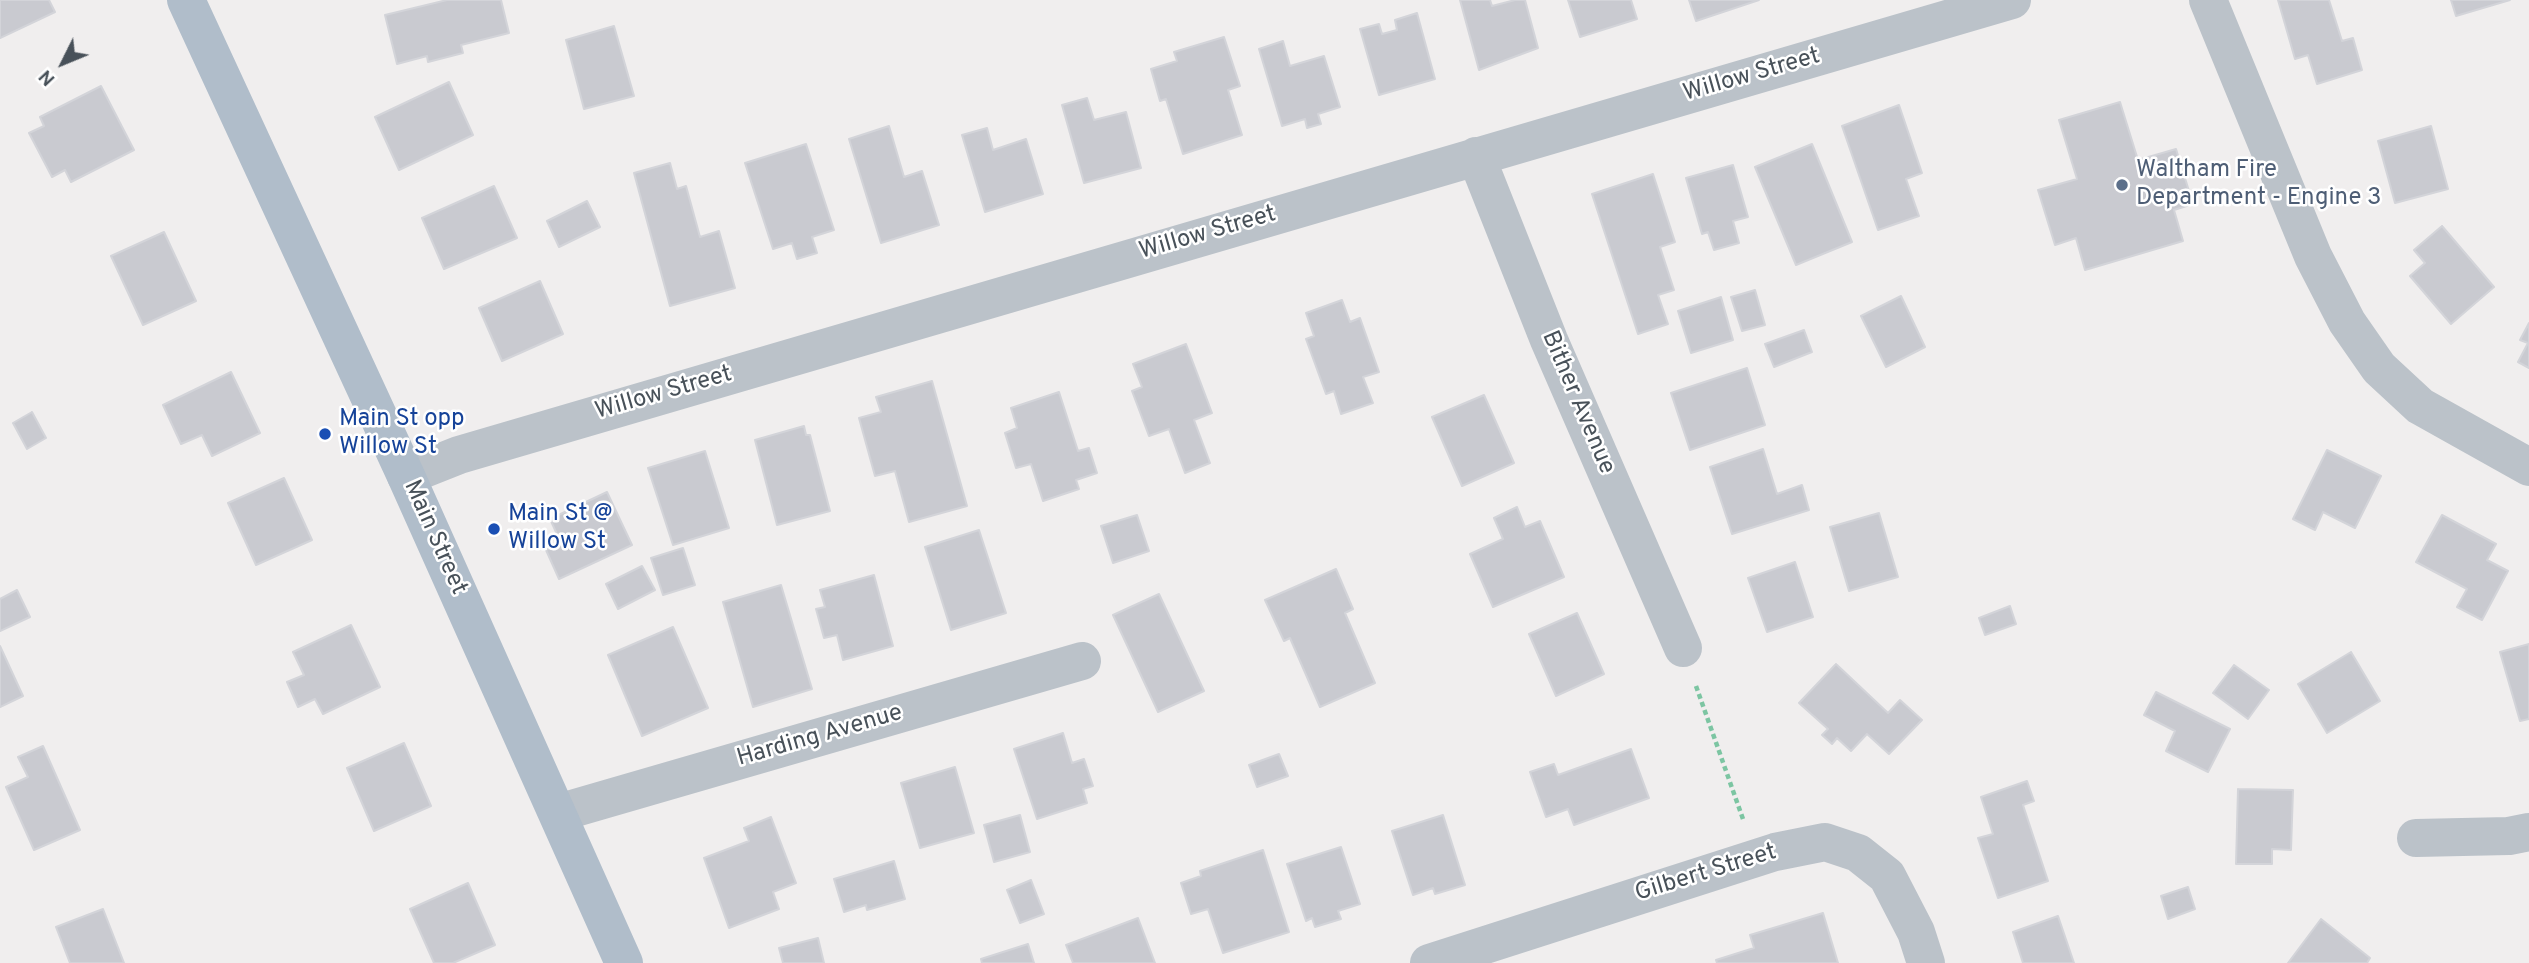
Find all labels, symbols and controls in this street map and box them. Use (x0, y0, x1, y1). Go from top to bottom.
north arrow (28, 28, 98, 98)
street label: Willow Street (1680, 43, 1824, 109)
text: N (34, 64, 61, 90)
place label: Waltham Fire Department - Engine 3 (2136, 157, 2381, 213)
marker: Waltham Fire Department - Engine 3 (2114, 177, 2130, 193)
street label: Willow Street (1136, 201, 1280, 267)
street label: Bither Avenue (1534, 327, 1620, 479)
street label: Willow Street (592, 361, 736, 427)
place label: Main St opp Willow St (339, 406, 465, 462)
marker: Main St opp Willow St (317, 426, 333, 442)
street label: Main Street (396, 476, 472, 600)
place label: Main St @ Willow St (508, 501, 613, 557)
marker: Main St @ Willow St (486, 521, 502, 537)
street label: Harding Avenue (734, 700, 906, 774)
street label: Gilbert Street (1632, 839, 1780, 909)

